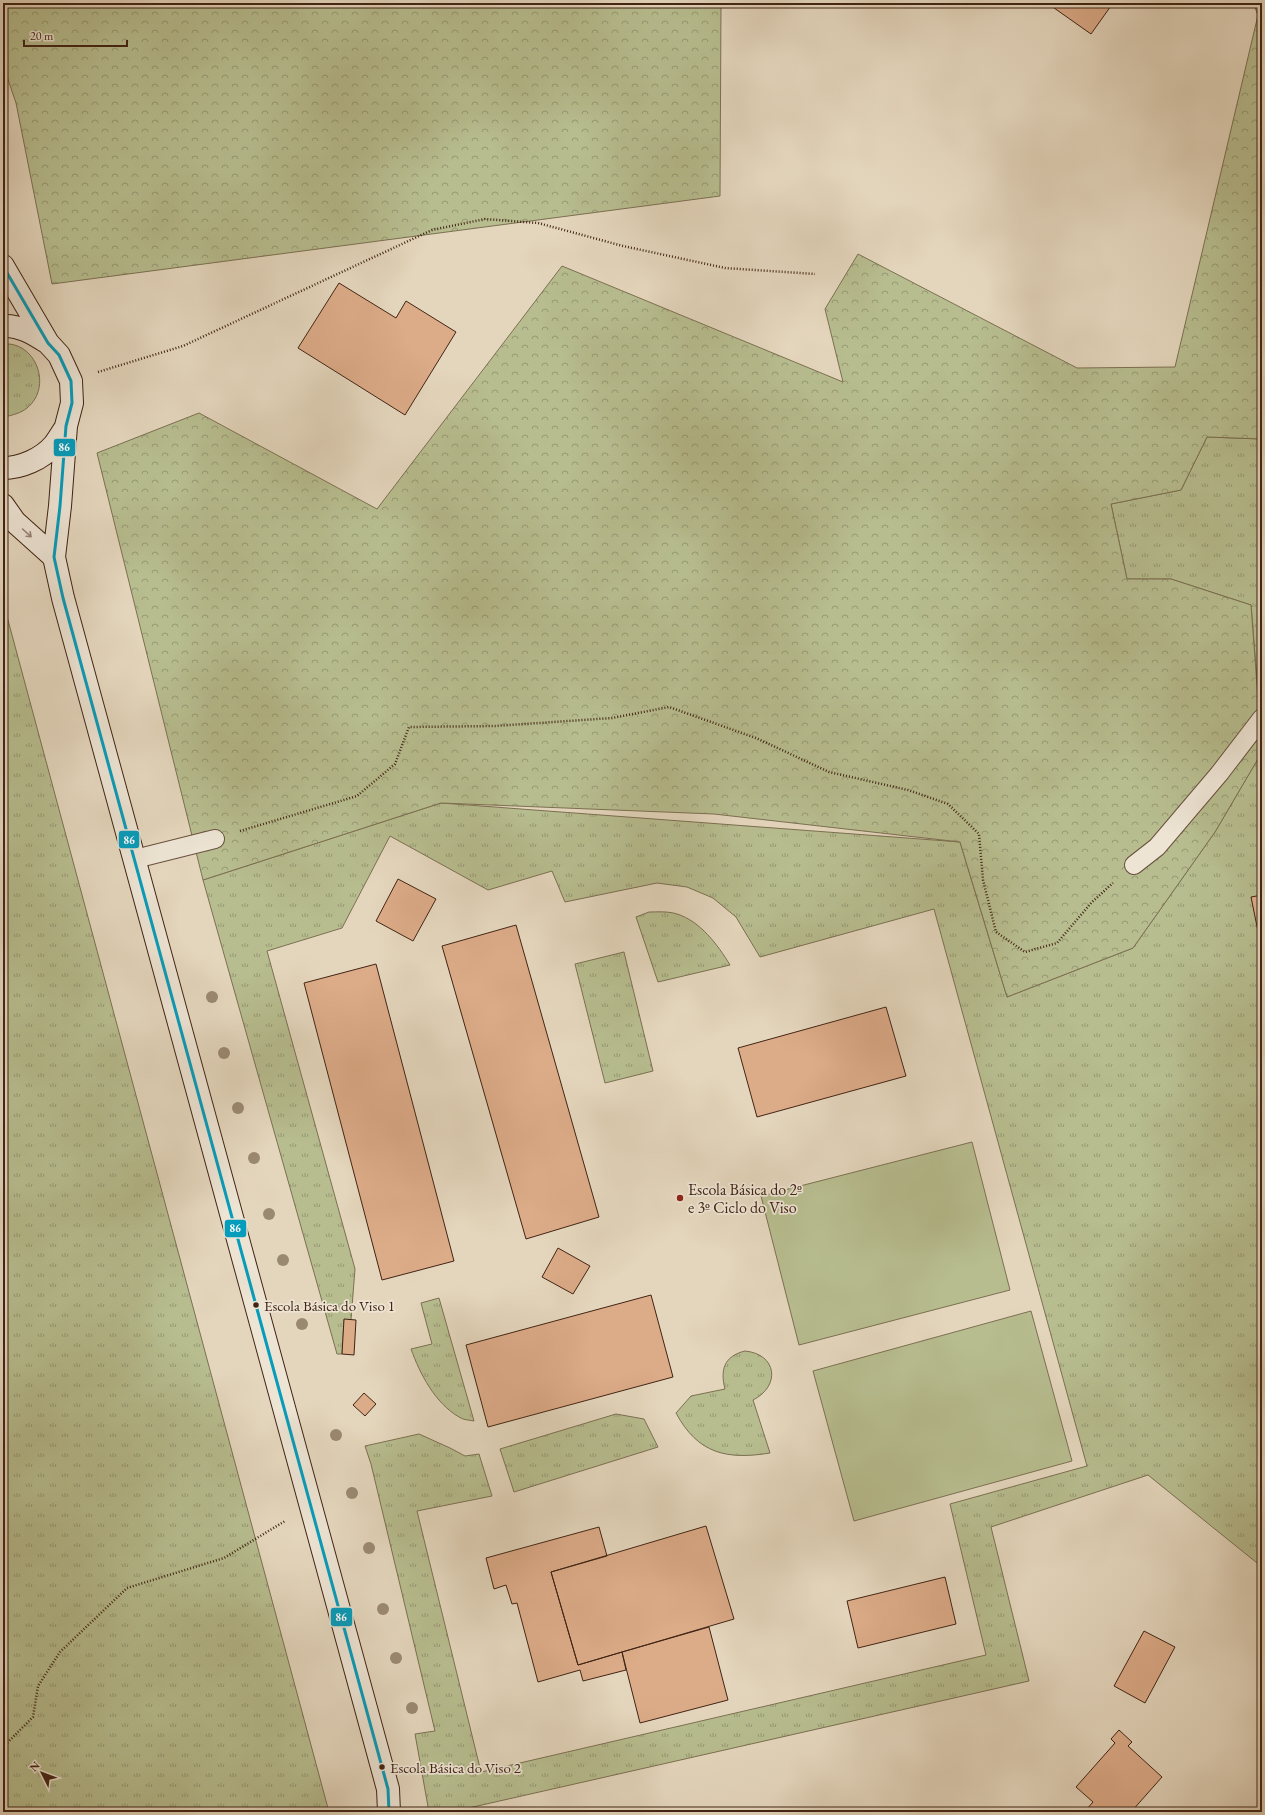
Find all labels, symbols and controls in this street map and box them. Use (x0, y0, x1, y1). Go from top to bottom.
scale bar (24, 22, 127, 48)
text: 20 m (30, 28, 54, 44)
line badge: 86 (53, 438, 76, 457)
text: 86 (58, 440, 70, 454)
one-way arrow (22, 528, 32, 537)
line badge: 86 (118, 830, 140, 849)
text: 86 (123, 833, 135, 847)
place label: Escola Básica do 2º e 3º Ciclo do Viso (688, 1179, 802, 1218)
marker: Escola Básica do 2º e 3º Ciclo do Viso (675, 1193, 685, 1203)
line badge: 86 (224, 1219, 247, 1238)
text: 86 (229, 1221, 241, 1235)
place label: Escola Básica do Viso 1 (264, 1296, 395, 1315)
marker: Escola Básica do Viso 1 (251, 1300, 261, 1310)
line badge: 86 (330, 1607, 353, 1627)
text: 86 (335, 1610, 347, 1624)
north arrow (22, 1753, 62, 1793)
text: N (26, 1758, 43, 1774)
place label: Escola Básica do Viso 2 (390, 1758, 522, 1777)
marker: Escola Básica do Viso 2 (377, 1762, 387, 1772)

